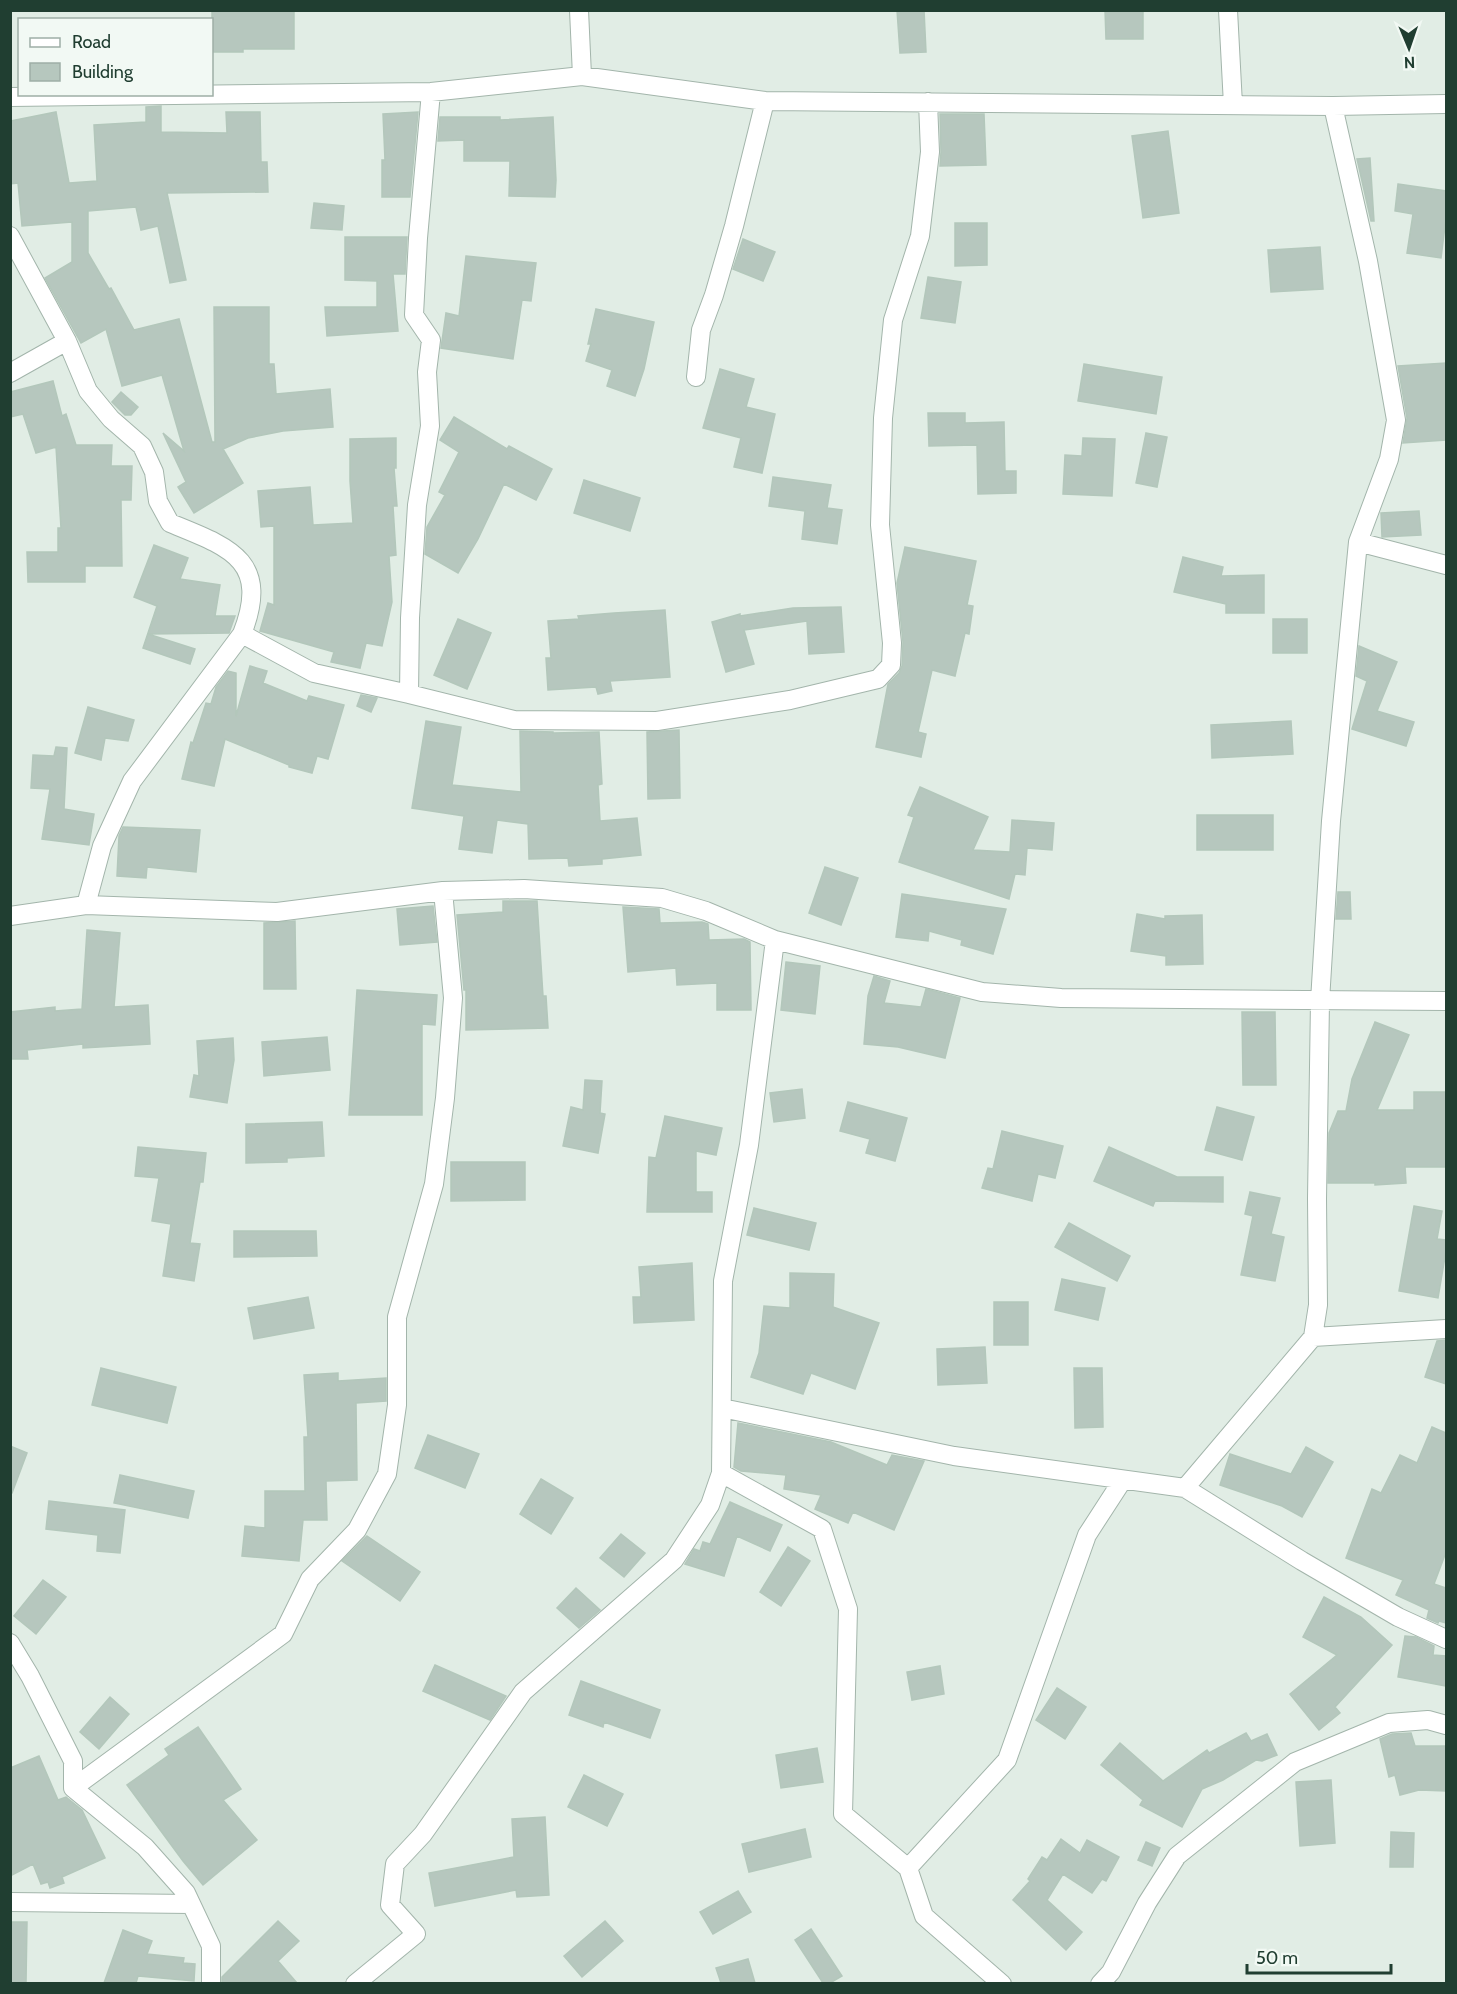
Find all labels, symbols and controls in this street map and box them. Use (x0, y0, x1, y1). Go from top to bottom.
legend (18, 18, 213, 96)
north arrow (1379, 18, 1439, 78)
text: Road (72, 31, 111, 53)
text: N (1404, 53, 1415, 72)
text: Building (72, 61, 134, 83)
scale bar (1247, 1937, 1391, 1975)
text: 50 m (1256, 1947, 1298, 1969)

